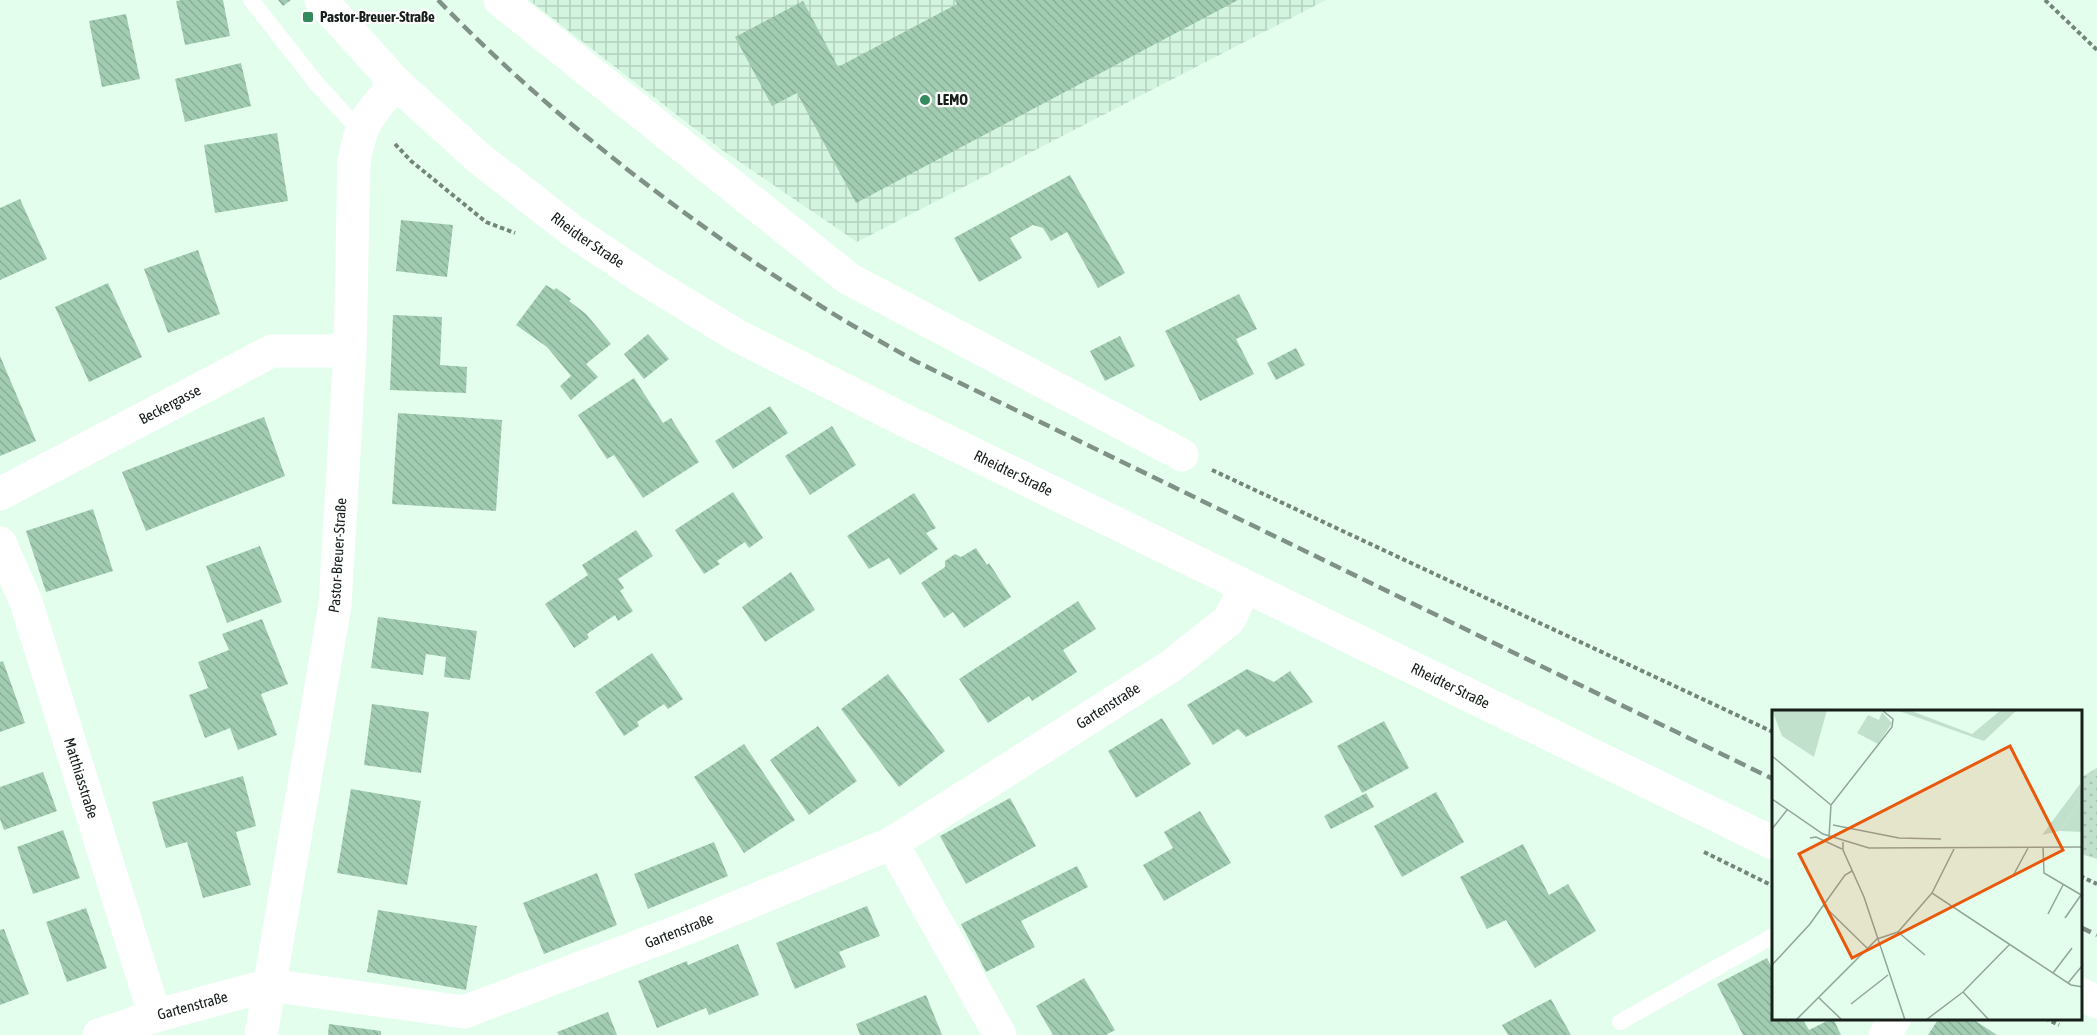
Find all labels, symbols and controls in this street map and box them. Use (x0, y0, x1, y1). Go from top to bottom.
place label: Pastor-Breuer-Straße (320, 8, 435, 25)
marker: Pastor-Breuer-Straße (301, 10, 315, 24)
place label: LEMO (937, 91, 968, 108)
marker: LEMO (918, 93, 932, 107)
street label: Rheidter Straße (548, 208, 628, 271)
street label: Beckergasse (136, 381, 204, 427)
street label: Rheidter Straße (971, 446, 1056, 499)
street label: Pastor-Breuer-Straße (325, 497, 349, 614)
street label: Rheidter Straße (1408, 659, 1493, 712)
street label: Gartenstraße (1073, 679, 1143, 732)
inset map (1772, 710, 2082, 1020)
street label: Matthiasstraße (61, 736, 102, 821)
street label: Gartenstraße (642, 909, 716, 951)
street label: Gartenstraße (155, 988, 230, 1023)

